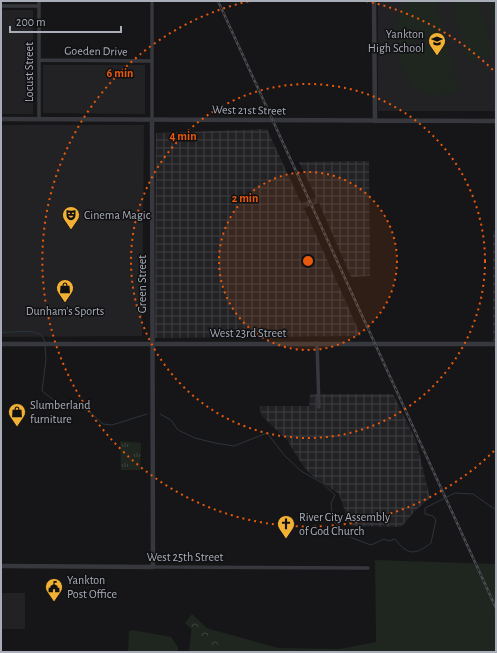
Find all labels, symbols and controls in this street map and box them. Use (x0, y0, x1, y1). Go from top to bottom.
scale bar (10, 8, 121, 34)
text: 200 m (16, 16, 46, 28)
place label: Yankton High School (368, 28, 424, 54)
school or university icon: Yankton High School (427, 31, 447, 56)
street label: Locust Street (23, 42, 35, 102)
street label: Goeden Drive (64, 44, 128, 58)
text: 6 min (107, 67, 133, 79)
street label: West 21st Street (212, 103, 286, 117)
text: 4 min (169, 130, 197, 142)
text: 2 min (232, 192, 258, 204)
theatre icon: Cinema Magic (61, 205, 81, 230)
place label: Cinema Magic (84, 209, 151, 221)
centre of rings (301, 254, 315, 268)
street label: Green Street (136, 255, 148, 313)
shop icon: Dunham's Sports (55, 278, 75, 303)
place label: Dunham's Sports (26, 305, 104, 317)
street label: West 23rd Street (210, 327, 287, 339)
place label: Slumberland furniture (30, 399, 91, 425)
shop icon: Slumberland furniture (7, 402, 27, 427)
place label: River City Assembly of God Church (299, 511, 390, 537)
church icon: River City Assembly of God Church (276, 514, 296, 539)
street label: West 25th Street (147, 551, 224, 563)
place label: Yankton Post Office (67, 574, 117, 600)
public building icon: Yankton Post Office (44, 577, 64, 602)

